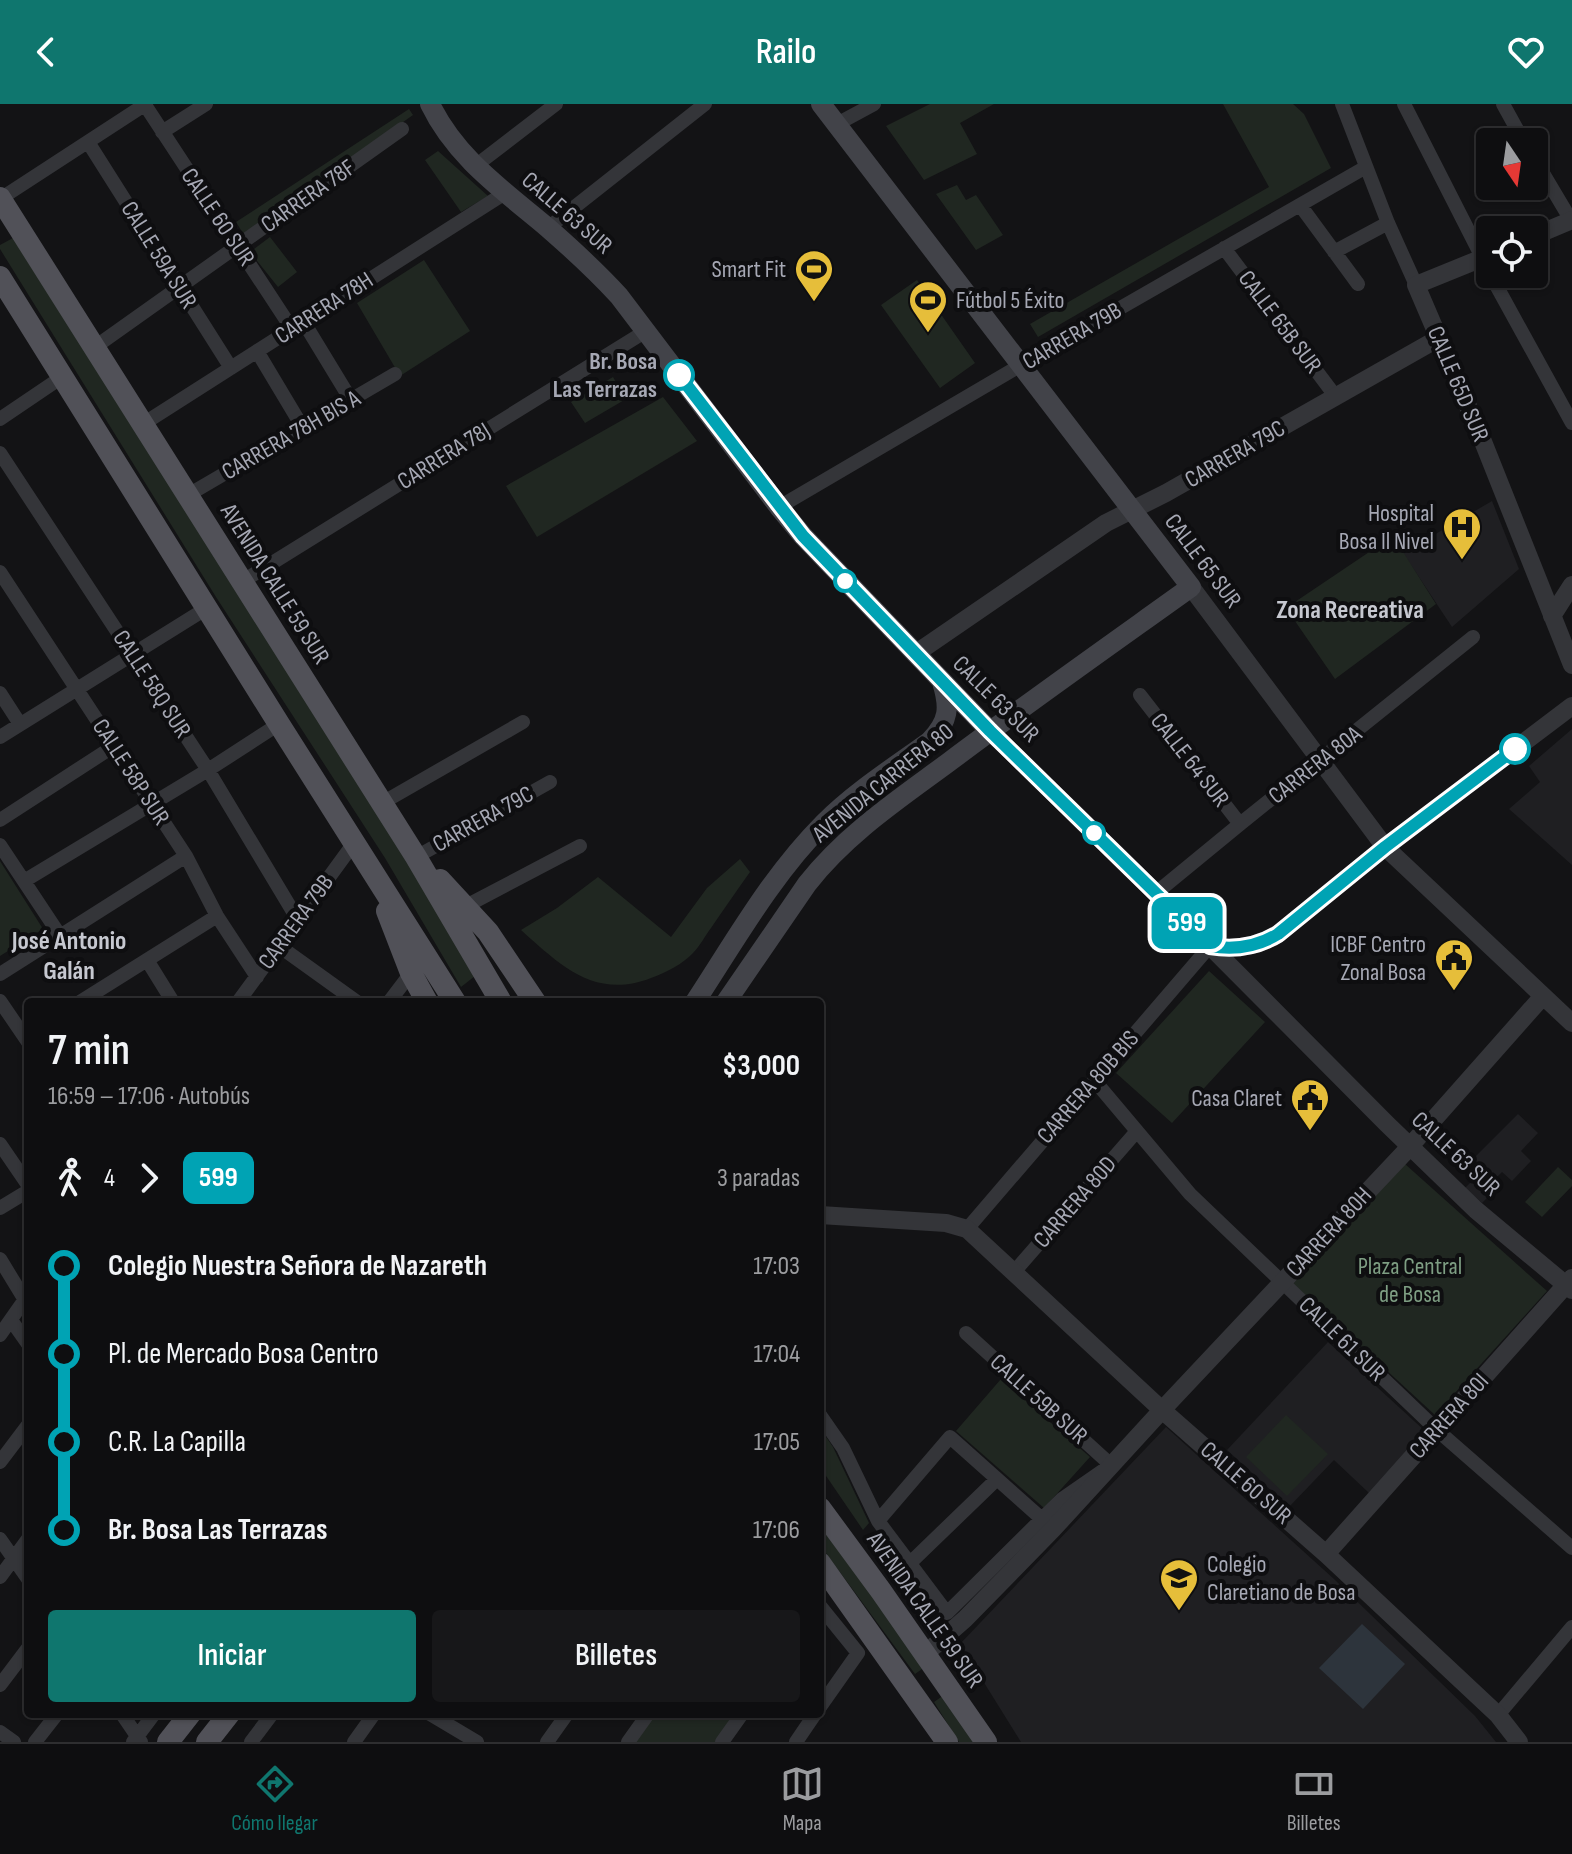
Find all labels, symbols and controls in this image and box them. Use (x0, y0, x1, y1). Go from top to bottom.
icon: back (24, 30, 68, 74)
icon: heart (1504, 30, 1548, 74)
text: Railo (756, 31, 816, 74)
north arrow (1476, 128, 1548, 200)
map controls (1476, 128, 1548, 288)
street label: CARRERA 78F (255, 153, 361, 239)
street label: CALLE 60 SUR (175, 163, 261, 271)
street label: CALLE 63 SUR (516, 166, 618, 260)
street label: CALLE 59A SUR (115, 196, 203, 314)
button: locate (1476, 216, 1548, 288)
sports icon: Smart Fit (793, 248, 835, 303)
place label: Smart Fit (712, 255, 786, 284)
street label: CALLE 65B SUR (1232, 265, 1328, 379)
street label: CARRERA 78H (269, 266, 379, 350)
sports icon: Fútbol 5 Éxito (907, 279, 949, 334)
place label: Fútbol 5 Éxito (956, 286, 1065, 315)
street label: CARRERA 79B (1017, 296, 1127, 376)
street label: CALLE 65D SUR (1421, 322, 1495, 446)
place label: Br. Bosa Las Terrazas (553, 347, 657, 404)
marker: Br. Bosa Las Terrazas (664, 360, 694, 390)
street label: CARRERA 78H BIS A (217, 383, 366, 486)
street label: CARRERA 79C (1180, 414, 1290, 494)
street label: CARRERA 78J (392, 416, 496, 496)
street label: AVENIDA CALLE 59 SUR (214, 498, 336, 670)
place label: Hospital Bosa Il Nivel (1339, 499, 1434, 556)
hospital icon: Hospital Bosa Il Nivel (1441, 506, 1483, 561)
street label: CALLE 65 SUR (1158, 508, 1248, 614)
unlabelled marker (834, 570, 856, 592)
district label: Zona Recreativa (1276, 595, 1424, 626)
street label: CALLE 58Q SUR (106, 625, 198, 743)
street label: CALLE 63 SUR (946, 649, 1046, 749)
street label: CALLE 64 SUR (1144, 707, 1236, 813)
street label: CALLE 58P SUR (86, 713, 176, 831)
street label: AVENIDA CARRERA 80 (806, 717, 959, 849)
street label: CARRERA 80A (1263, 719, 1368, 810)
unlabelled marker (1500, 734, 1530, 764)
street label: CARRERA 79C (427, 779, 539, 859)
unlabelled marker (1083, 822, 1105, 844)
street label: CARRERA 79B (252, 869, 340, 975)
line badge: 599 (1141, 897, 1233, 949)
text: 599 (1168, 906, 1206, 939)
district label: José Antonio Galán (11, 926, 126, 987)
place label: ICBF Centro Zonal Bosa (1330, 930, 1426, 987)
public building icon: ICBF Centro Zonal Bosa (1433, 937, 1475, 992)
text: 7 min (48, 1024, 130, 1077)
street label: CARRERA 80B BIS (1031, 1024, 1145, 1150)
text: $3,000 (722, 1048, 800, 1084)
public building icon: Casa Claret (1289, 1077, 1331, 1132)
text: 16:59 – 17:06 · Autobús (48, 1081, 250, 1112)
place label: Casa Claret (1191, 1084, 1282, 1113)
street label: CALLE 63 SUR (1406, 1106, 1506, 1202)
street label: CARRERA 80D (1027, 1150, 1123, 1254)
icon: walk (48, 1156, 92, 1200)
icon: forward (127, 1156, 171, 1200)
text: 599 (199, 1161, 238, 1194)
text: 4 (104, 1163, 115, 1194)
text: 3 paradas (717, 1163, 800, 1194)
street label: CARRERA 80H (1280, 1181, 1378, 1283)
text: Colegio Nuestra Señora de Nazareth (108, 1248, 487, 1284)
text: 17:03 (753, 1251, 800, 1282)
park label: Plaza Central de Bosa (1358, 1252, 1462, 1309)
street label: CALLE 61 SUR (1293, 1291, 1391, 1387)
text: Pl. de Mercado Bosa Centro (108, 1336, 379, 1372)
text: 17:04 (753, 1339, 800, 1370)
street label: CALLE 59B SUR (984, 1348, 1094, 1450)
street label: CARRERA 80I (1403, 1367, 1495, 1465)
text: C.R. La Capilla (108, 1424, 246, 1460)
text: 17:05 (754, 1427, 800, 1458)
street label: CALLE 60 SUR (1194, 1435, 1298, 1531)
text: Br. Bosa Las Terrazas (108, 1512, 328, 1548)
text: 17:06 (753, 1515, 800, 1546)
street label: AVENIDA CALLE 59 SUR (860, 1526, 990, 1694)
place label: Colegio Claretiano de Bosa (1207, 1550, 1355, 1607)
school or university icon: Colegio Claretiano de Bosa (1158, 1557, 1200, 1612)
button: Iniciar (48, 1610, 416, 1702)
button: Billetes (432, 1610, 800, 1702)
tab: Cómo llegar (231, 1762, 318, 1837)
tab: Mapa (780, 1762, 824, 1837)
tab: Billetes (1287, 1762, 1341, 1837)

